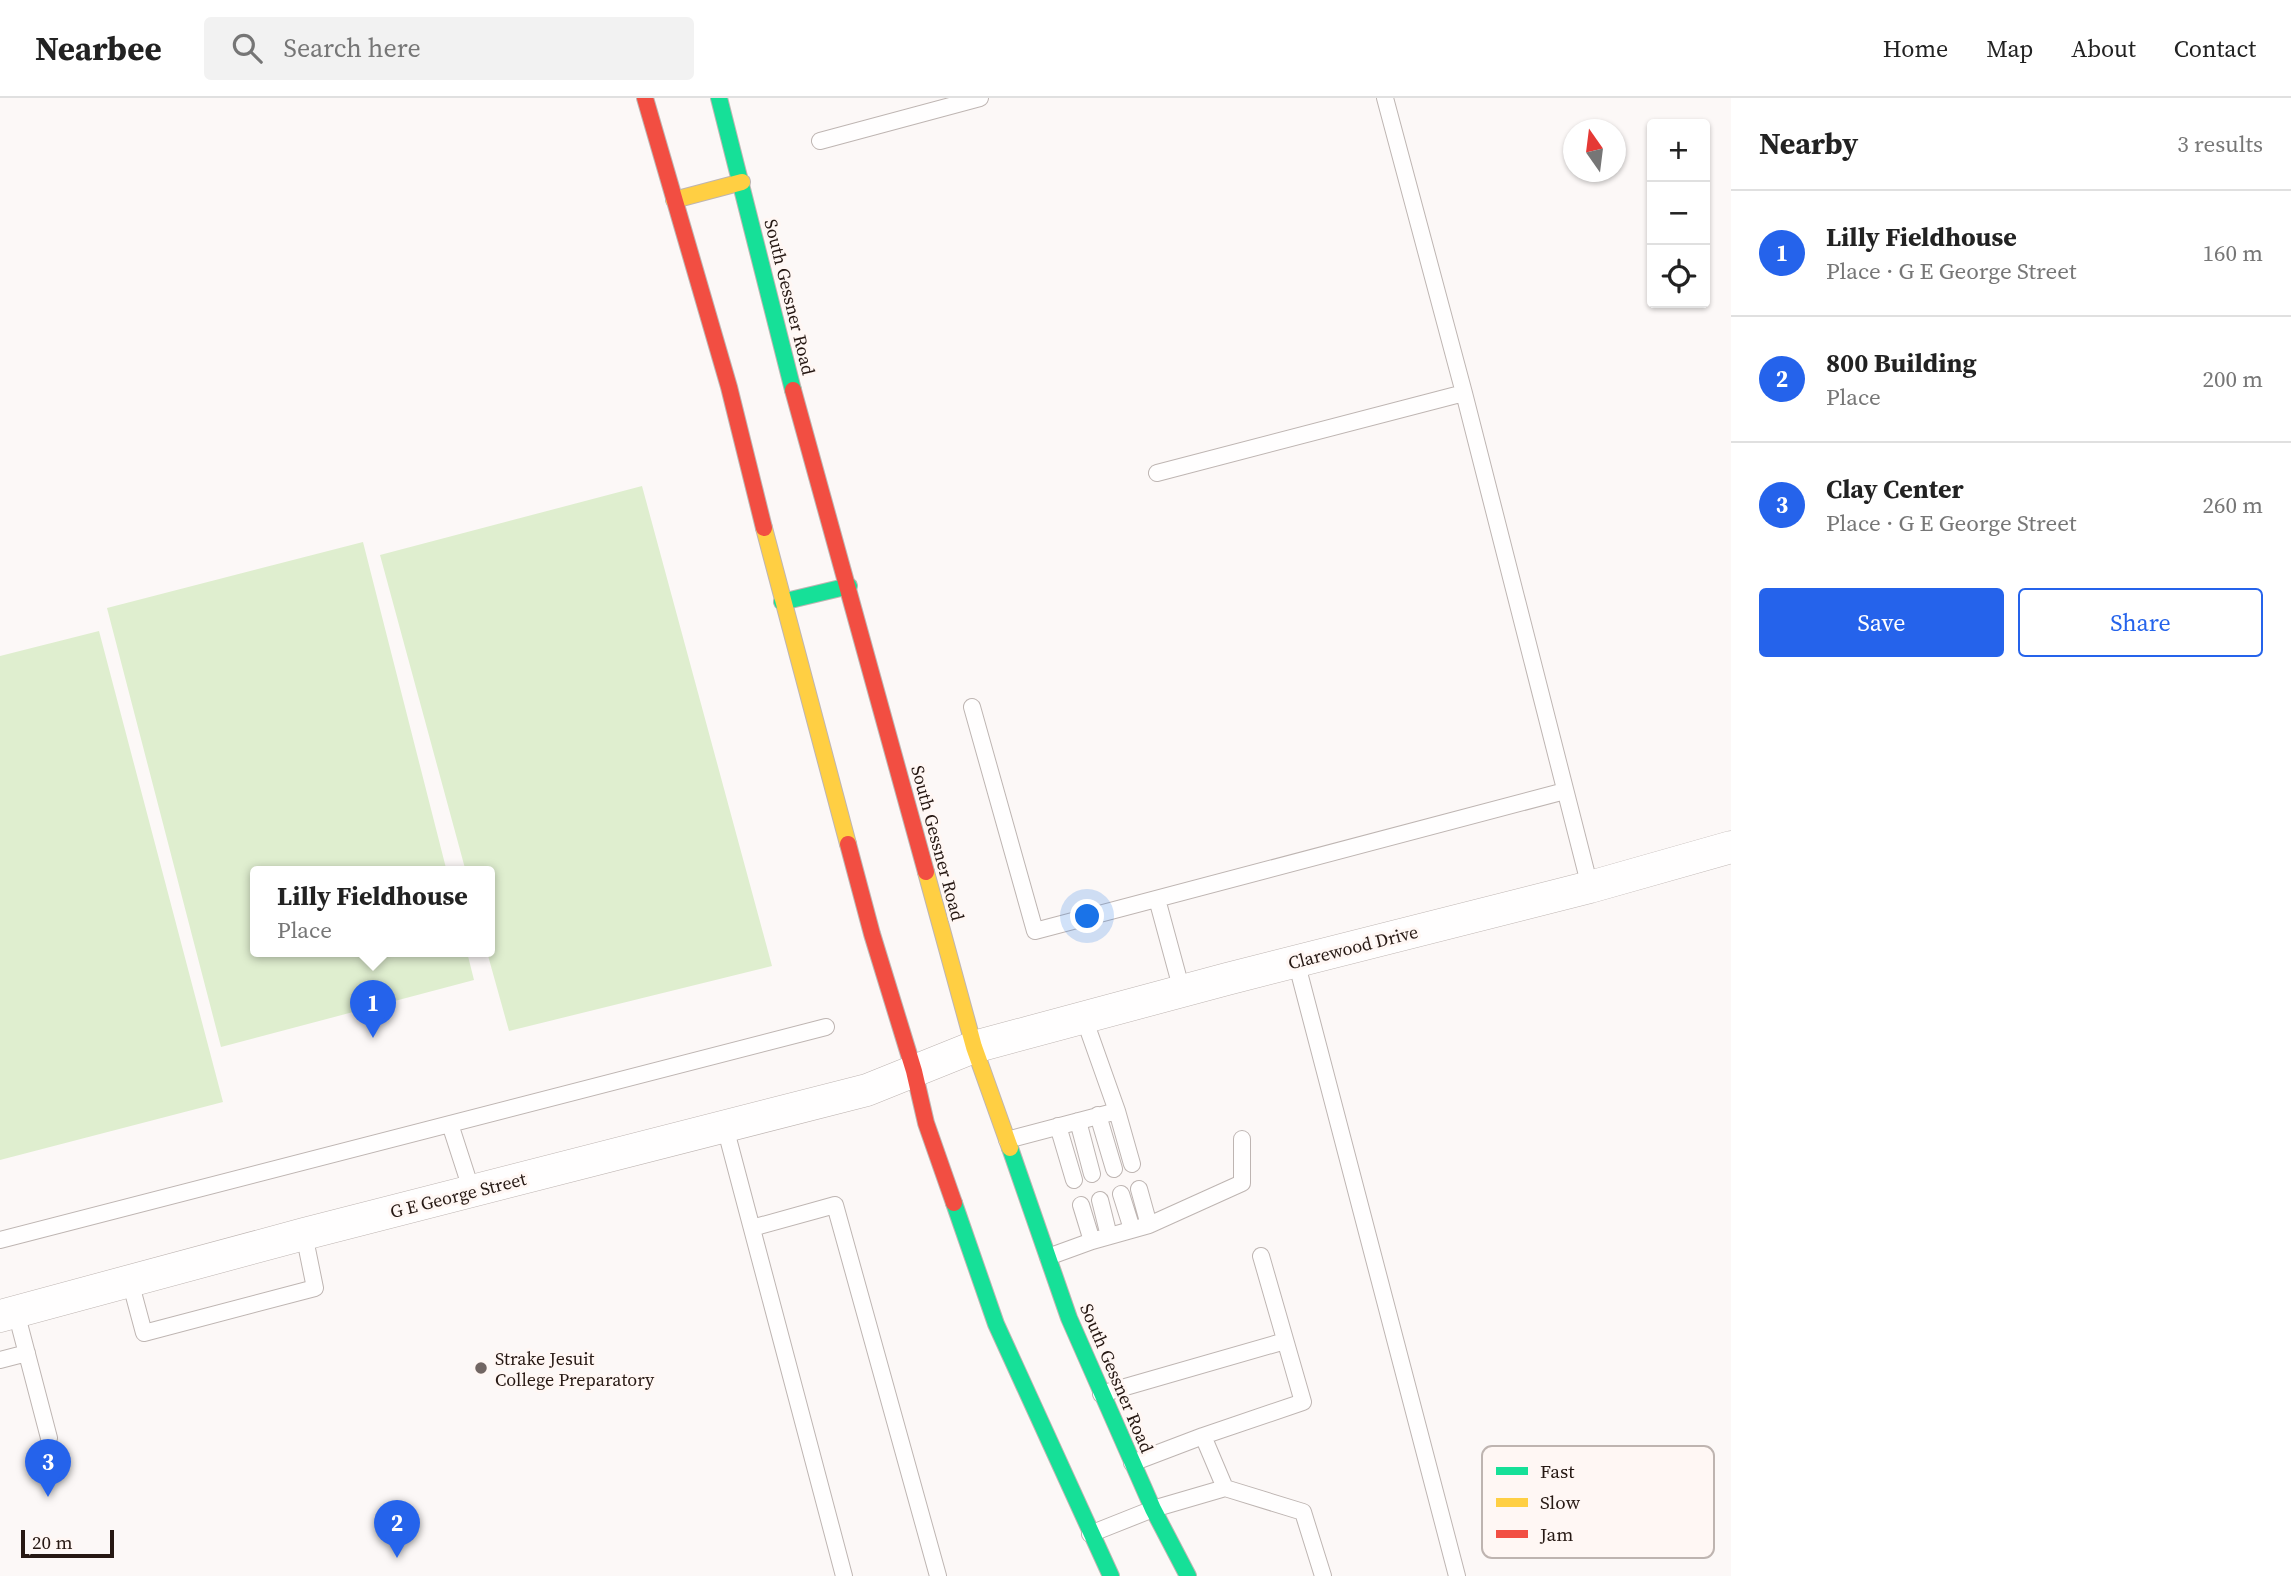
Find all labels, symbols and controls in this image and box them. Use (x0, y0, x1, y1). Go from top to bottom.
search box (204, 17, 694, 80)
text: Nearbee (35, 26, 162, 71)
icon: search (228, 29, 266, 67)
text: Search here (284, 30, 421, 66)
text: Home (1883, 32, 1948, 65)
text: Map (1986, 32, 2033, 65)
text: About (2071, 32, 2136, 65)
text: Contact (2174, 32, 2256, 65)
north arrow (1563, 119, 1626, 182)
map controls (1647, 119, 1710, 308)
button: + (1647, 119, 1710, 182)
text: Nearby (1759, 123, 1858, 164)
text: 3 results (2177, 128, 2263, 160)
button: − (1647, 182, 1710, 245)
street label: South Gessner Road (759, 216, 821, 378)
text: Lilly Fieldhouse (1826, 219, 2017, 255)
text: 1 (1776, 237, 1788, 269)
text: 160 m (2202, 237, 2263, 269)
button: locate (1647, 245, 1710, 308)
text: Place · G E George Street (1826, 255, 2077, 287)
text: 800 Building (1826, 345, 1977, 381)
text: 2 (1776, 363, 1788, 395)
text: 200 m (2202, 363, 2263, 395)
text: Place (1826, 381, 1881, 413)
text: Clay Center (1826, 471, 1964, 507)
text: 3 (1776, 489, 1788, 521)
text: 260 m (2202, 489, 2263, 521)
text: Place · G E George Street (1826, 507, 2077, 539)
button: Save (1759, 588, 2004, 657)
button: Share (2018, 588, 2263, 657)
street label: South Gessner Road (905, 762, 971, 924)
popup (250, 866, 495, 957)
text: Lilly Fieldhouse (277, 878, 468, 914)
your location (1070, 899, 1104, 933)
text: Place (277, 914, 332, 946)
street label: Clarewood Drive (1285, 919, 1421, 975)
pin: 1 (350, 980, 396, 1038)
street label: G E George Street (387, 1166, 529, 1224)
street label: South Gessner Road (1074, 1299, 1160, 1457)
place label: Strake Jesuit College Preparatory (495, 1346, 655, 1392)
marker: Strake Jesuit College Preparatory (473, 1360, 489, 1376)
pin: 3 (25, 1439, 71, 1497)
legend (1482, 1446, 1714, 1558)
text: Fast (1540, 1458, 1575, 1484)
text: Slow (1540, 1489, 1581, 1515)
pin: 2 (374, 1500, 420, 1558)
text: Jam (1539, 1521, 1573, 1547)
scale bar (21, 1527, 114, 1559)
text: 20 m (32, 1529, 73, 1555)

